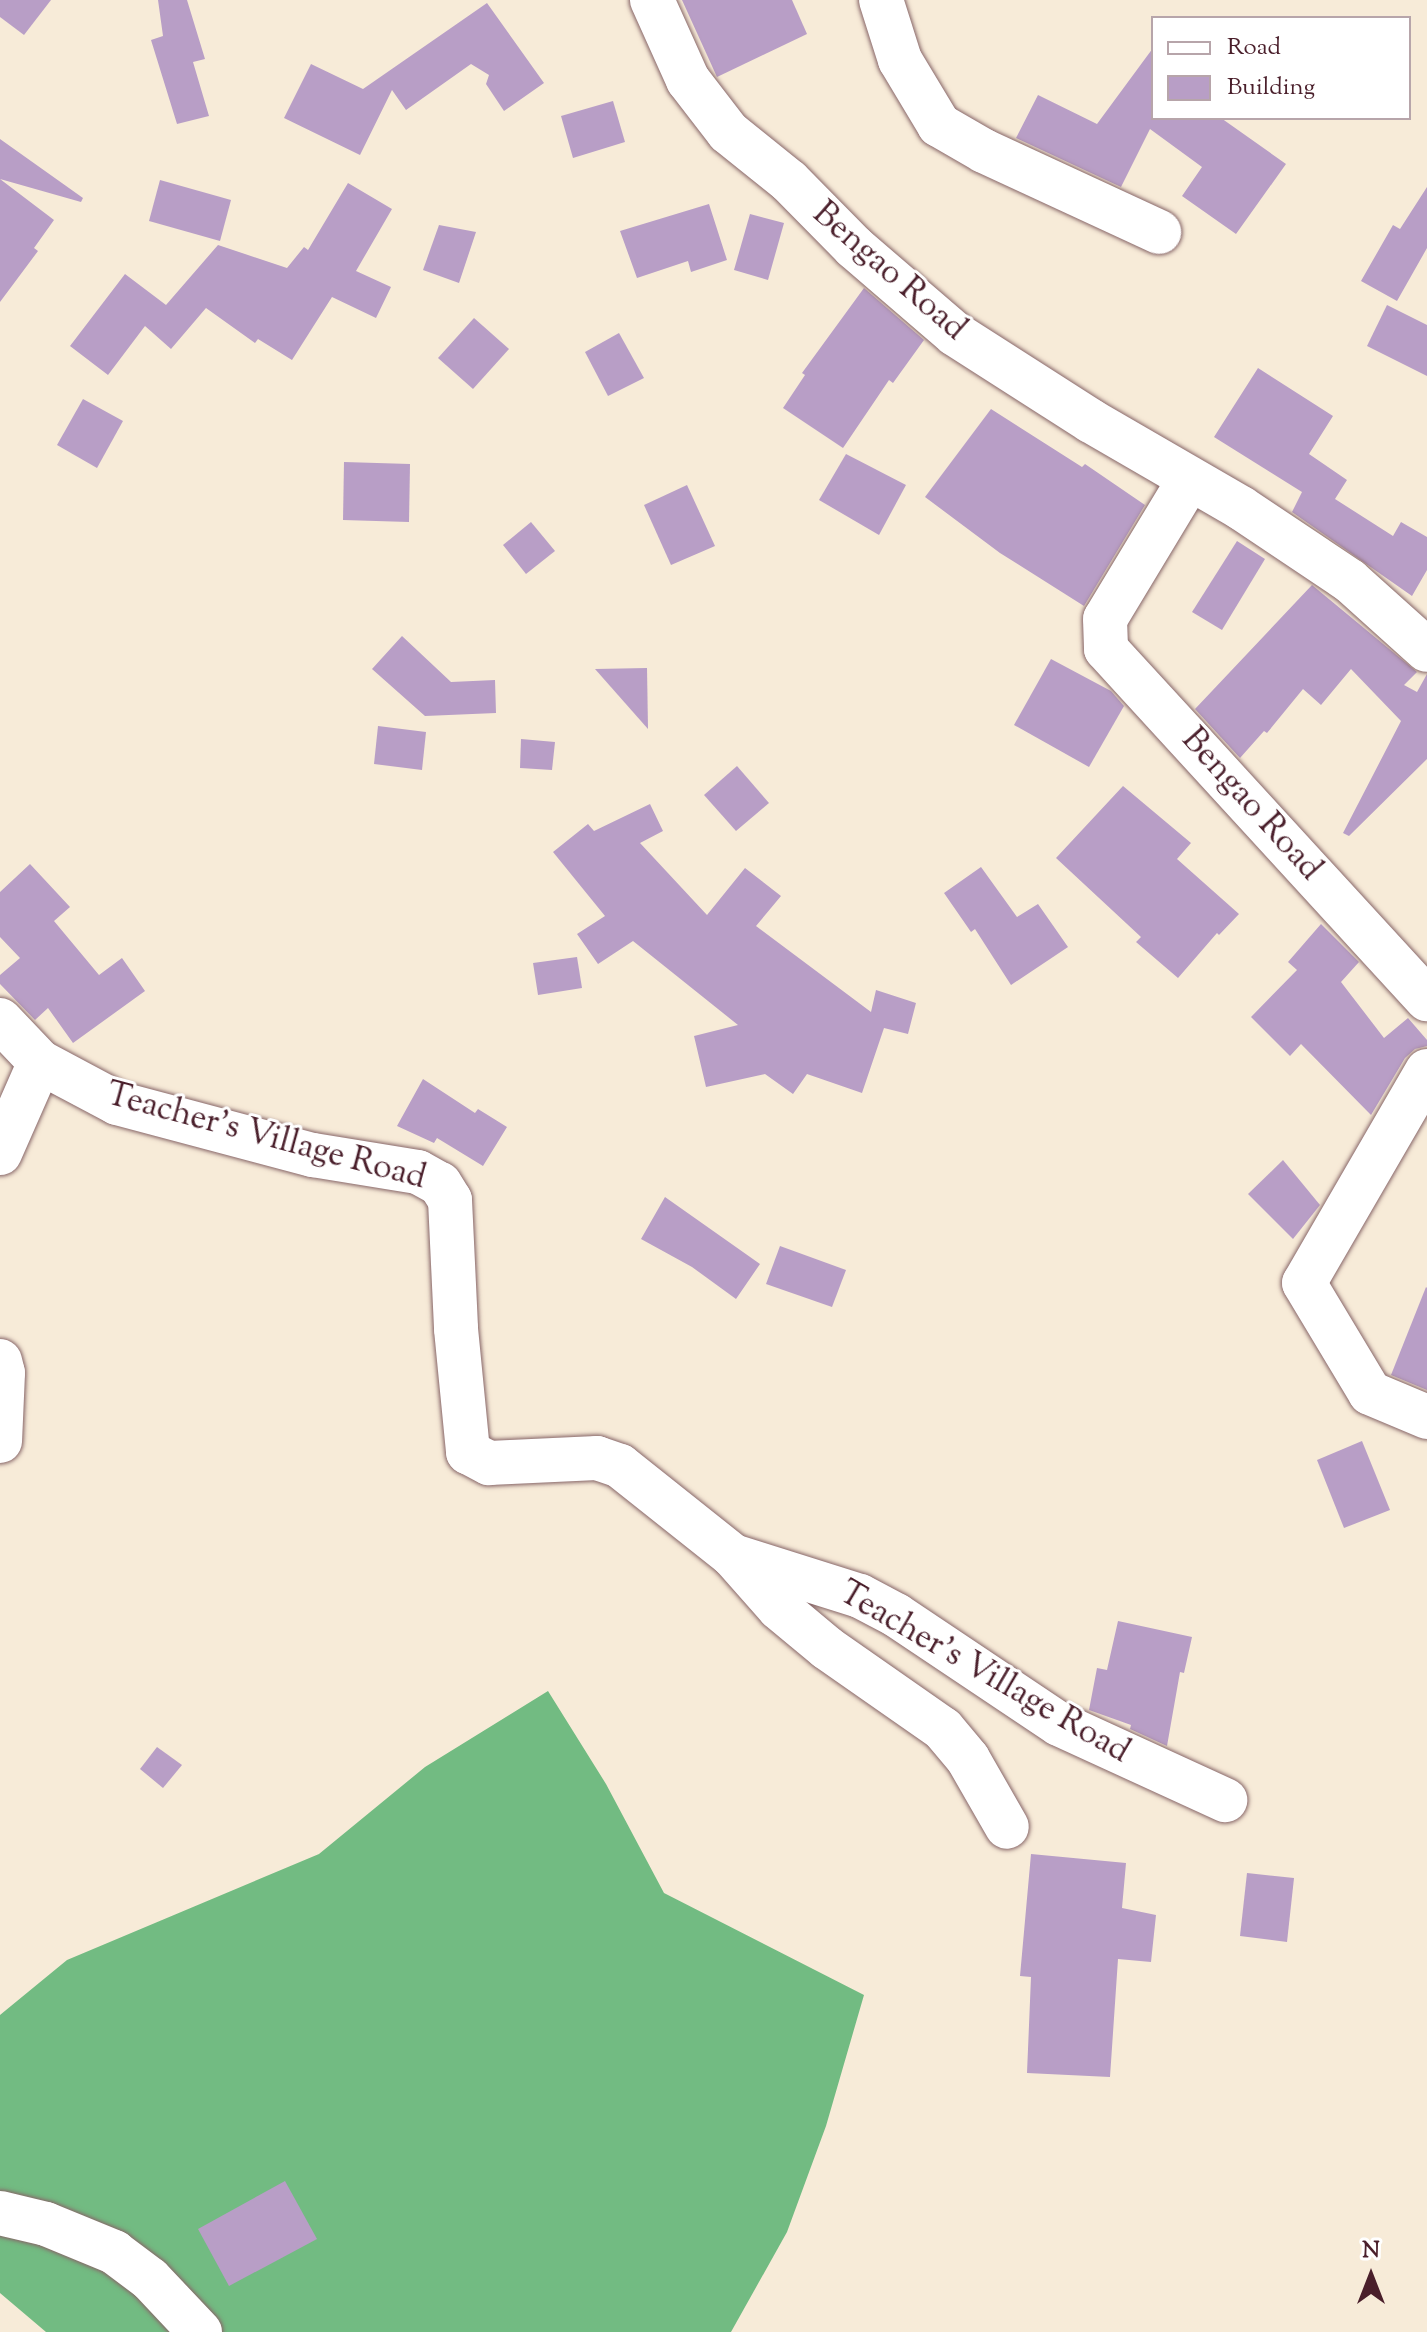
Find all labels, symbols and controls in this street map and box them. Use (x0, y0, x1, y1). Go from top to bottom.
legend (1151, 16, 1411, 120)
text: Road (1227, 31, 1281, 65)
text: Building (1227, 71, 1315, 105)
street label: Bengao Road (804, 194, 974, 350)
street label: Bengao Road (1172, 720, 1330, 890)
street label: Teacher's Village Road (102, 1075, 430, 1199)
street label: Teacher's Village Road (831, 1573, 1137, 1773)
north arrow (1331, 2236, 1411, 2316)
text: N (1362, 2236, 1380, 2268)

